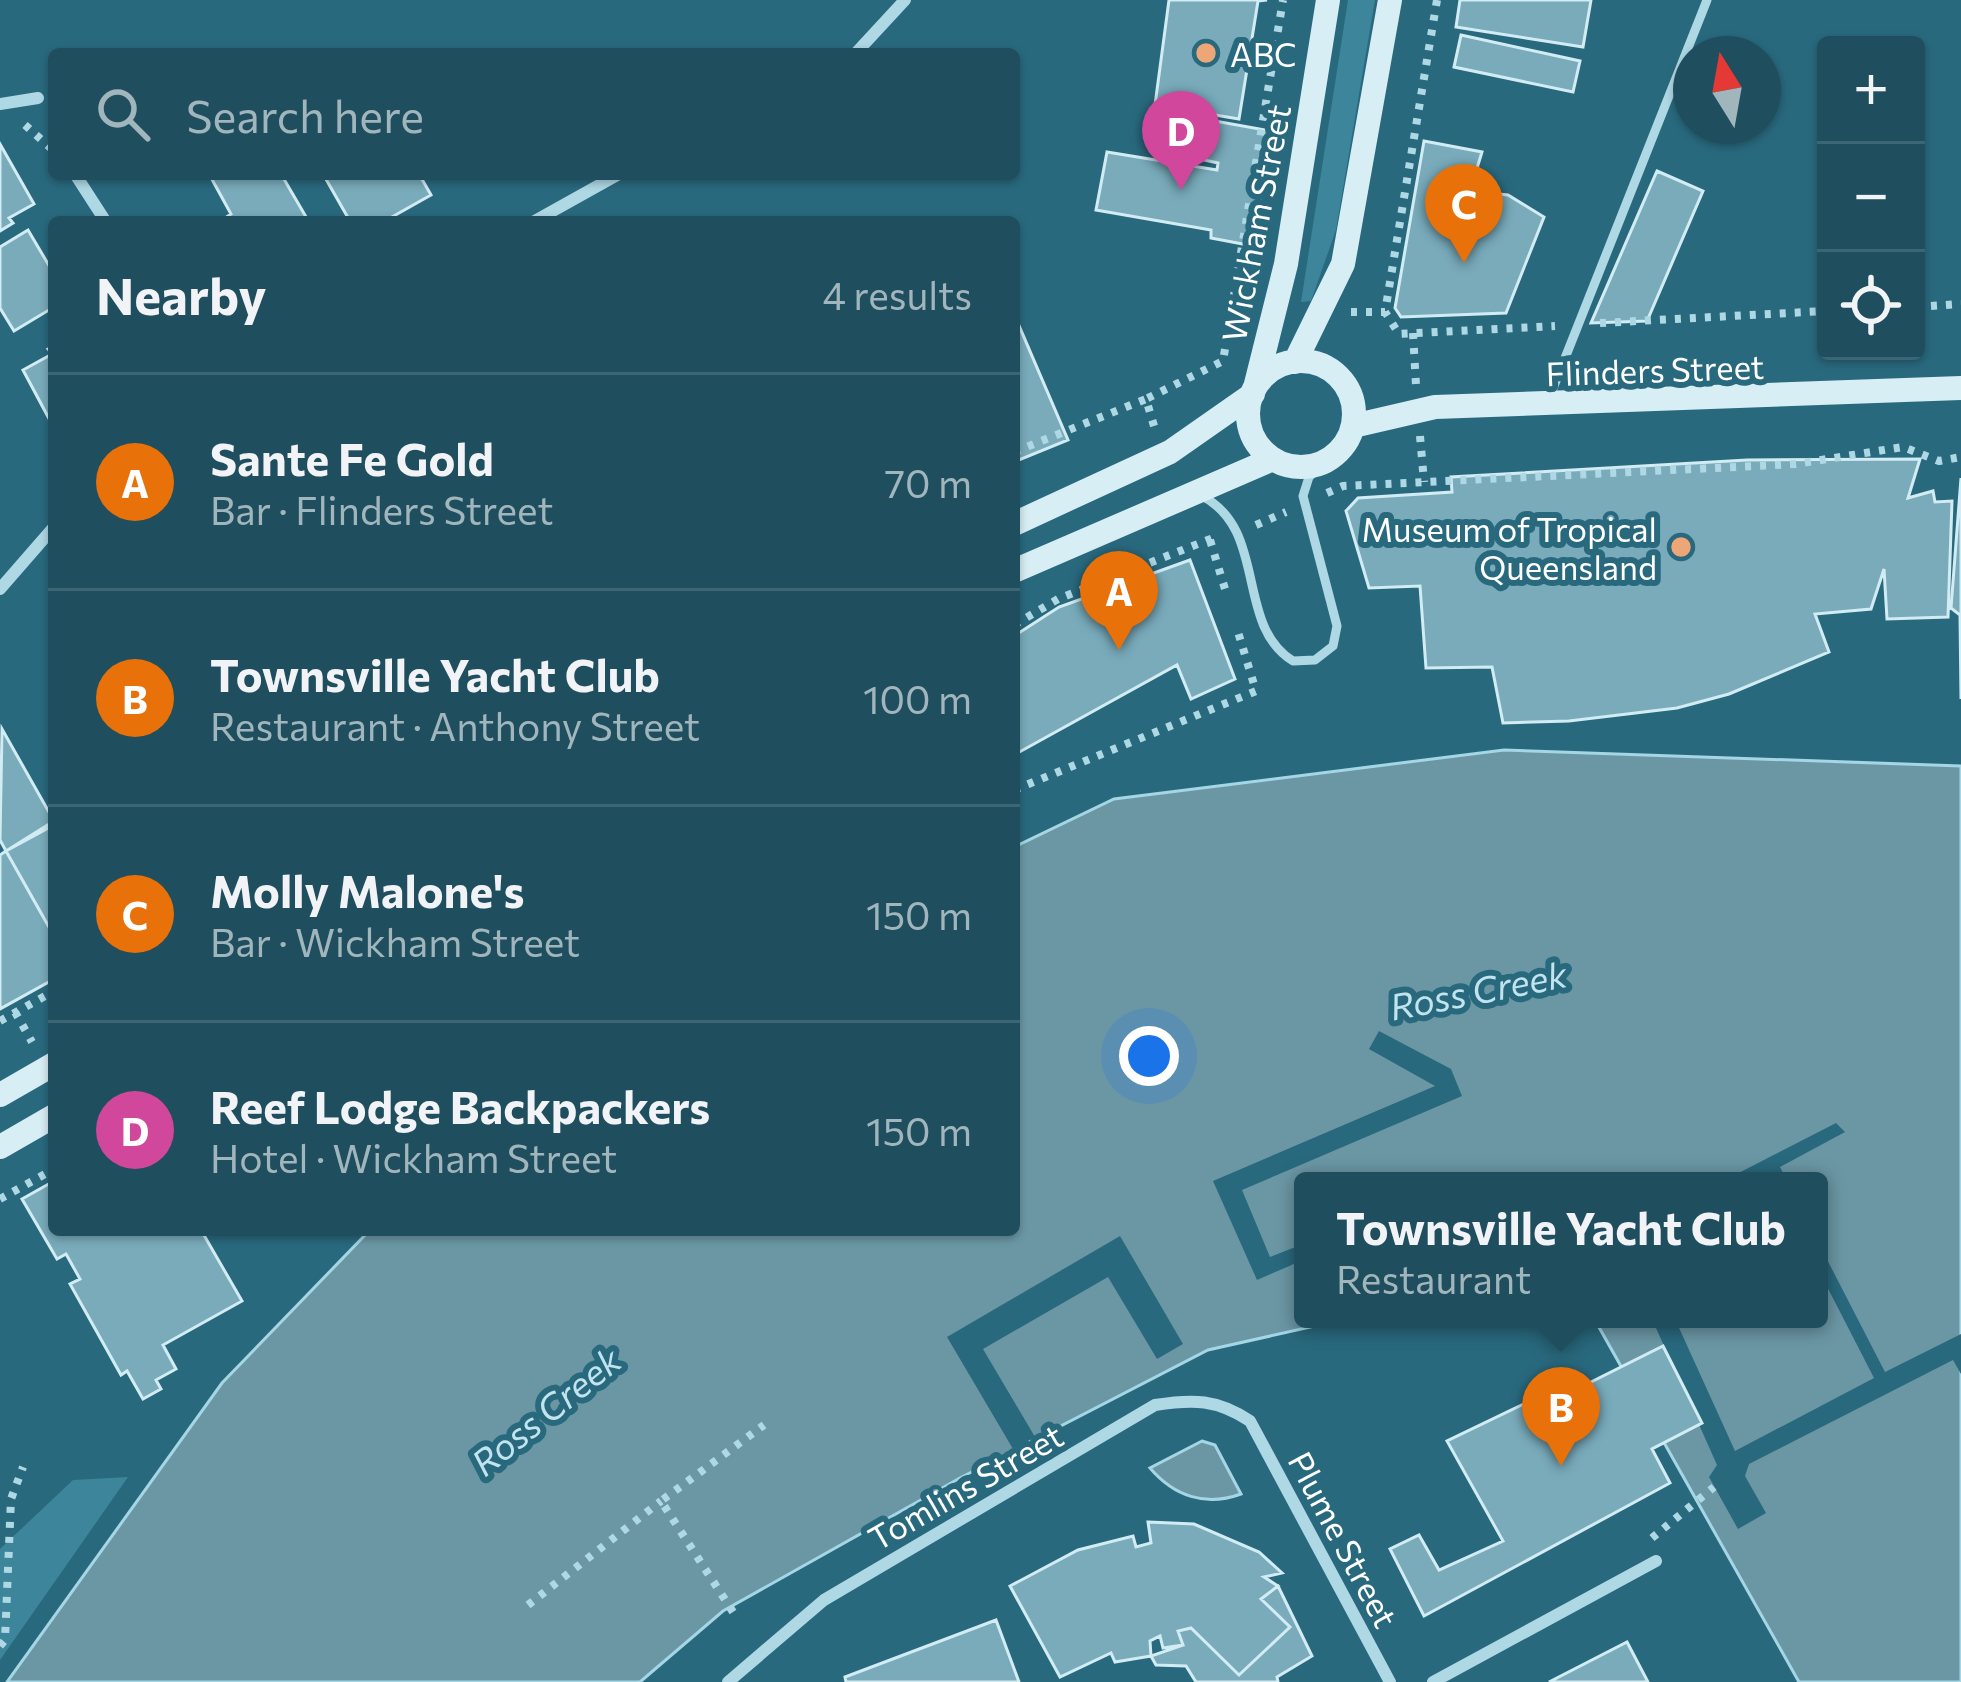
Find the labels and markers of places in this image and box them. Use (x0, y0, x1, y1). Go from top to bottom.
place label: ABC (1230, 33, 1297, 74)
marker: ABC (1193, 40, 1219, 66)
pin: D (1142, 91, 1220, 190)
pin: C (1425, 164, 1503, 263)
place label: Museum of Tropical Queensland (1362, 508, 1657, 587)
marker: Museum of Tropical Queensland (1668, 534, 1694, 560)
pin: A (1080, 551, 1158, 650)
pin: B (1522, 1367, 1600, 1466)

